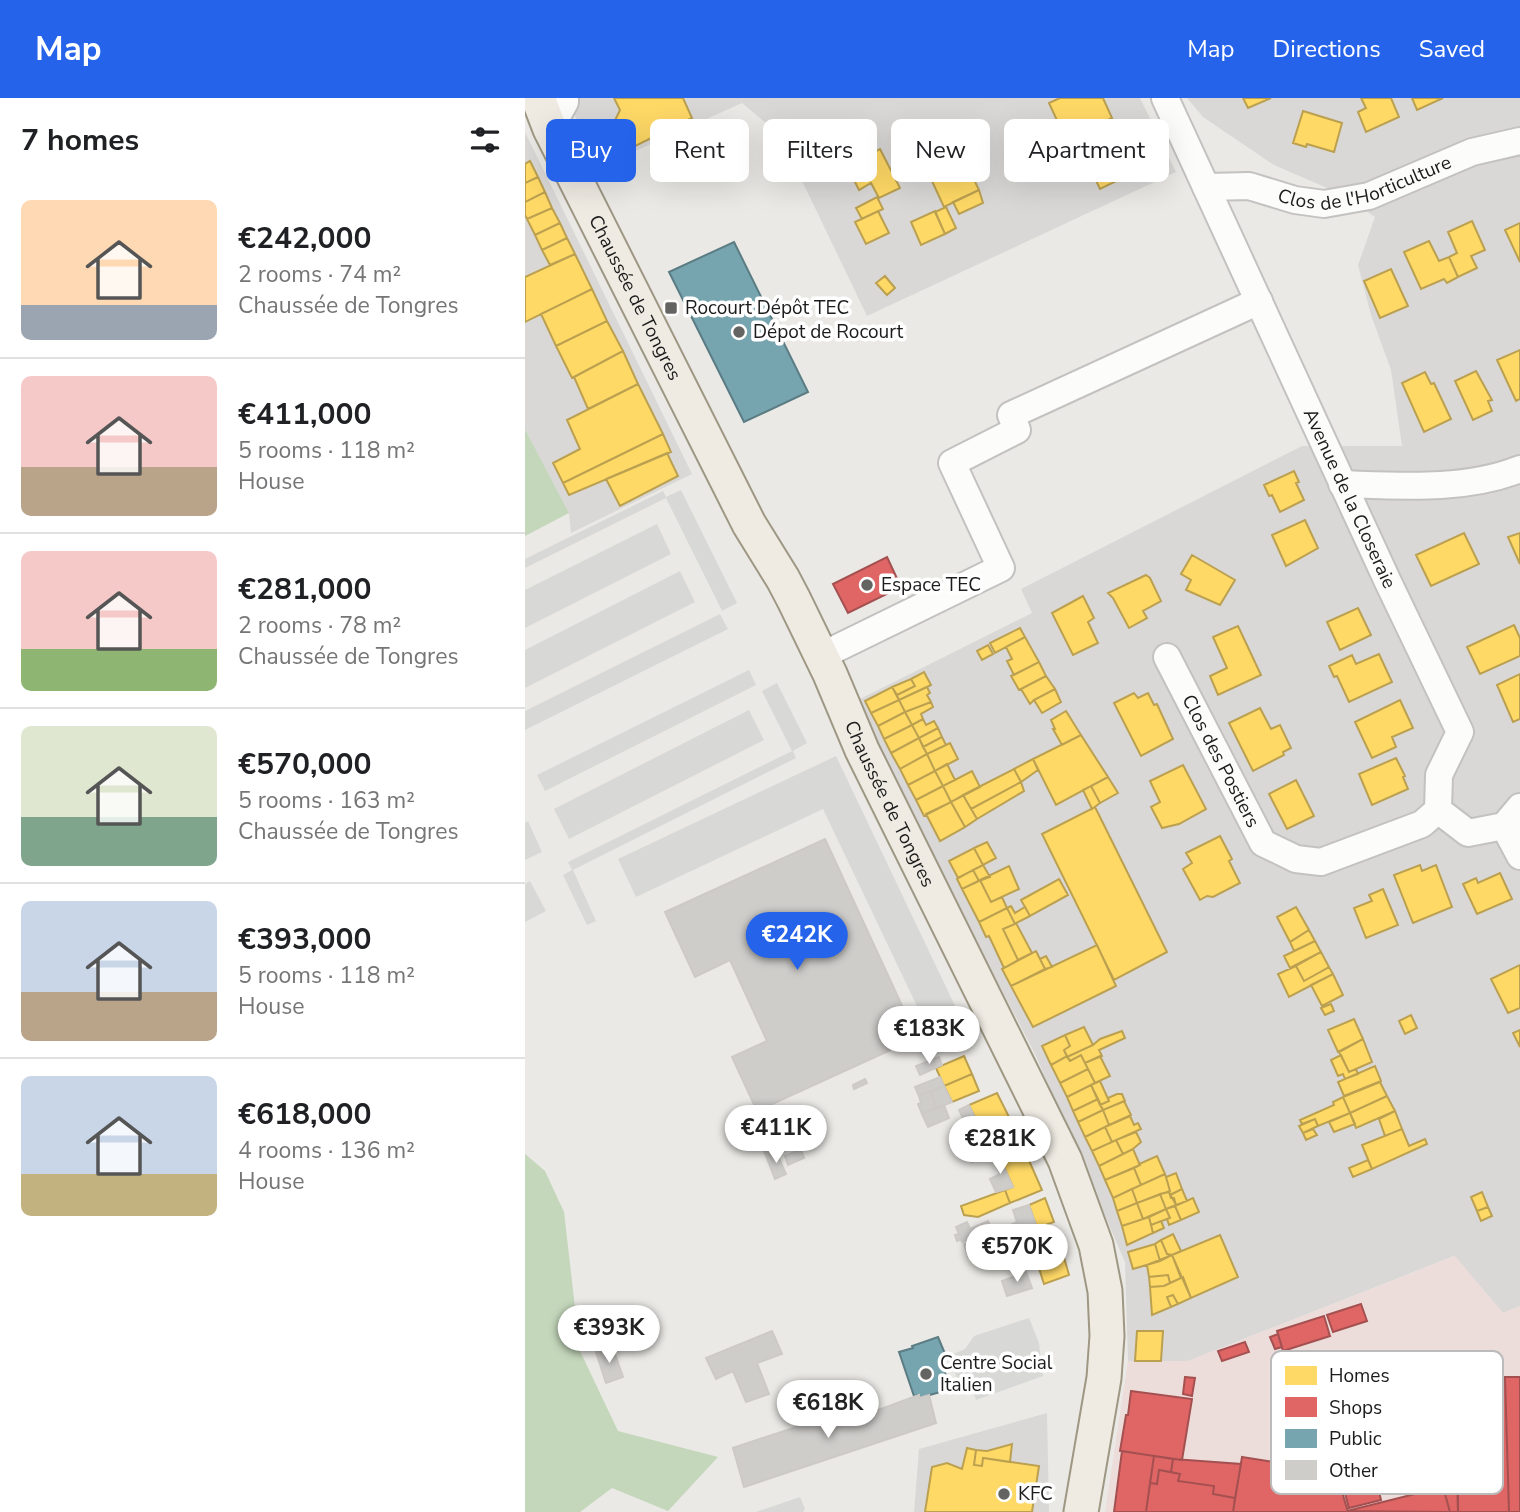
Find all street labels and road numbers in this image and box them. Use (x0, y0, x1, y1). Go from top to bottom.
street label: Clos de l'Horticulture (1275, 149, 1455, 217)
street label: Chaussée de Tongres (582, 210, 688, 385)
street label: Avenue de la Closeraie (1297, 404, 1402, 593)
street label: Clos des Postiers (1176, 690, 1266, 832)
street label: Chaussée de Tongres (838, 717, 941, 892)

